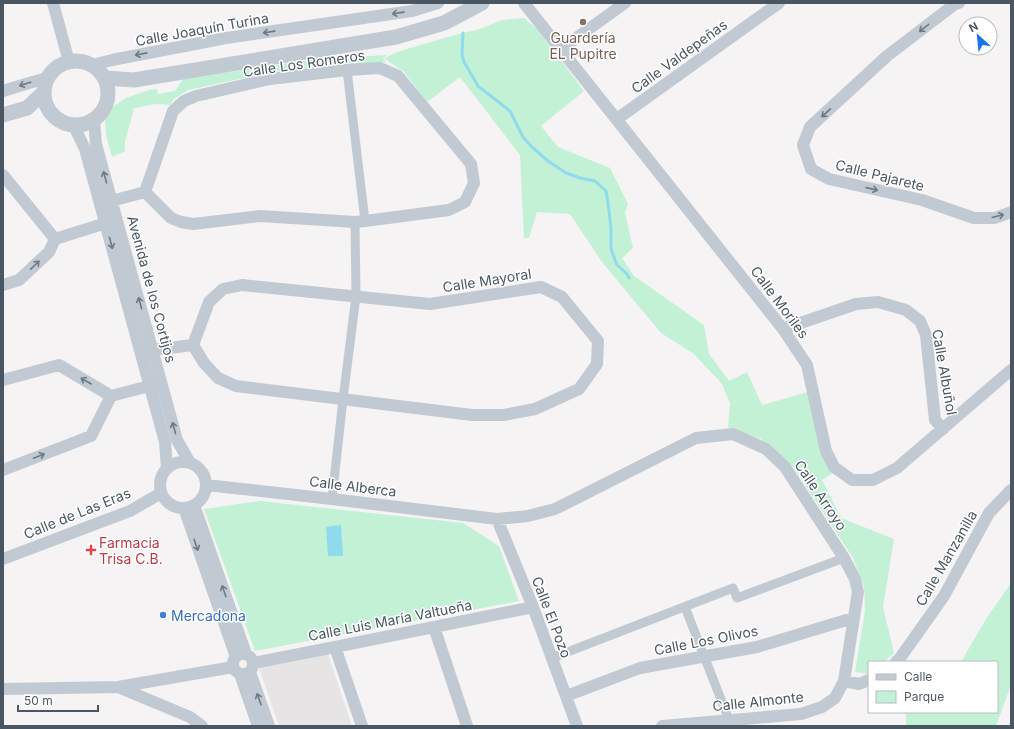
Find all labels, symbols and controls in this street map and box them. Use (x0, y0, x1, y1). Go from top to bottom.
street label: Calle Joaquín Turina (134, 9, 270, 49)
one-way arrow (392, 9, 405, 17)
street label: Calle Valdepeñas (628, 16, 730, 96)
north arrow (958, 16, 998, 56)
marker: Guardería EL Pupitre (578, 17, 588, 27)
text: N (967, 19, 980, 35)
one-way arrow (918, 23, 929, 32)
one-way arrow (263, 28, 276, 36)
place label: Guardería EL Pupitre (549, 29, 617, 62)
street label: Calle Los Romeros (242, 46, 366, 80)
one-way arrow (135, 50, 148, 58)
one-way arrow (19, 81, 32, 88)
one-way arrow (820, 108, 831, 117)
street label: Calle Pajarete (834, 156, 926, 194)
one-way arrow (101, 171, 109, 184)
one-way arrow (865, 185, 878, 193)
one-way arrow (991, 212, 1004, 219)
street label: Avenida de los Cortijos (124, 214, 180, 364)
one-way arrow (108, 236, 115, 249)
one-way arrow (30, 260, 40, 270)
street label: Calle Moriles (747, 263, 813, 341)
street label: Calle Mayoral (441, 265, 533, 295)
one-way arrow (136, 296, 143, 309)
street label: Calle Albuñol (929, 328, 961, 416)
one-way arrow (80, 376, 92, 384)
one-way arrow (170, 422, 177, 435)
one-way arrow (33, 451, 45, 459)
street label: Calle Arroyo (791, 457, 851, 533)
street label: Calle Alberca (308, 472, 398, 500)
street label: Calle de Las Eras (21, 484, 133, 542)
street label: Calle Manzanilla (912, 507, 980, 609)
place label: Farmacia Trisa C.B. (99, 534, 163, 567)
one-way arrow (193, 539, 201, 551)
marker: Farmacia Trisa C.B. (86, 545, 96, 555)
street label: Calle El Pozo (529, 574, 575, 660)
one-way arrow (219, 586, 227, 598)
street label: Calle Luis María Valtueña (307, 596, 473, 644)
place label: Mercadona (171, 607, 246, 624)
marker: Mercadona (158, 610, 168, 620)
street label: Calle Los Olivos (653, 622, 759, 658)
legend (868, 661, 998, 713)
text: Calle (904, 669, 932, 684)
scale bar (18, 687, 98, 713)
street label: Calle Almonte (712, 688, 804, 714)
text: Parque (904, 689, 944, 704)
text: 50 m (24, 693, 53, 708)
one-way arrow (255, 694, 263, 706)

